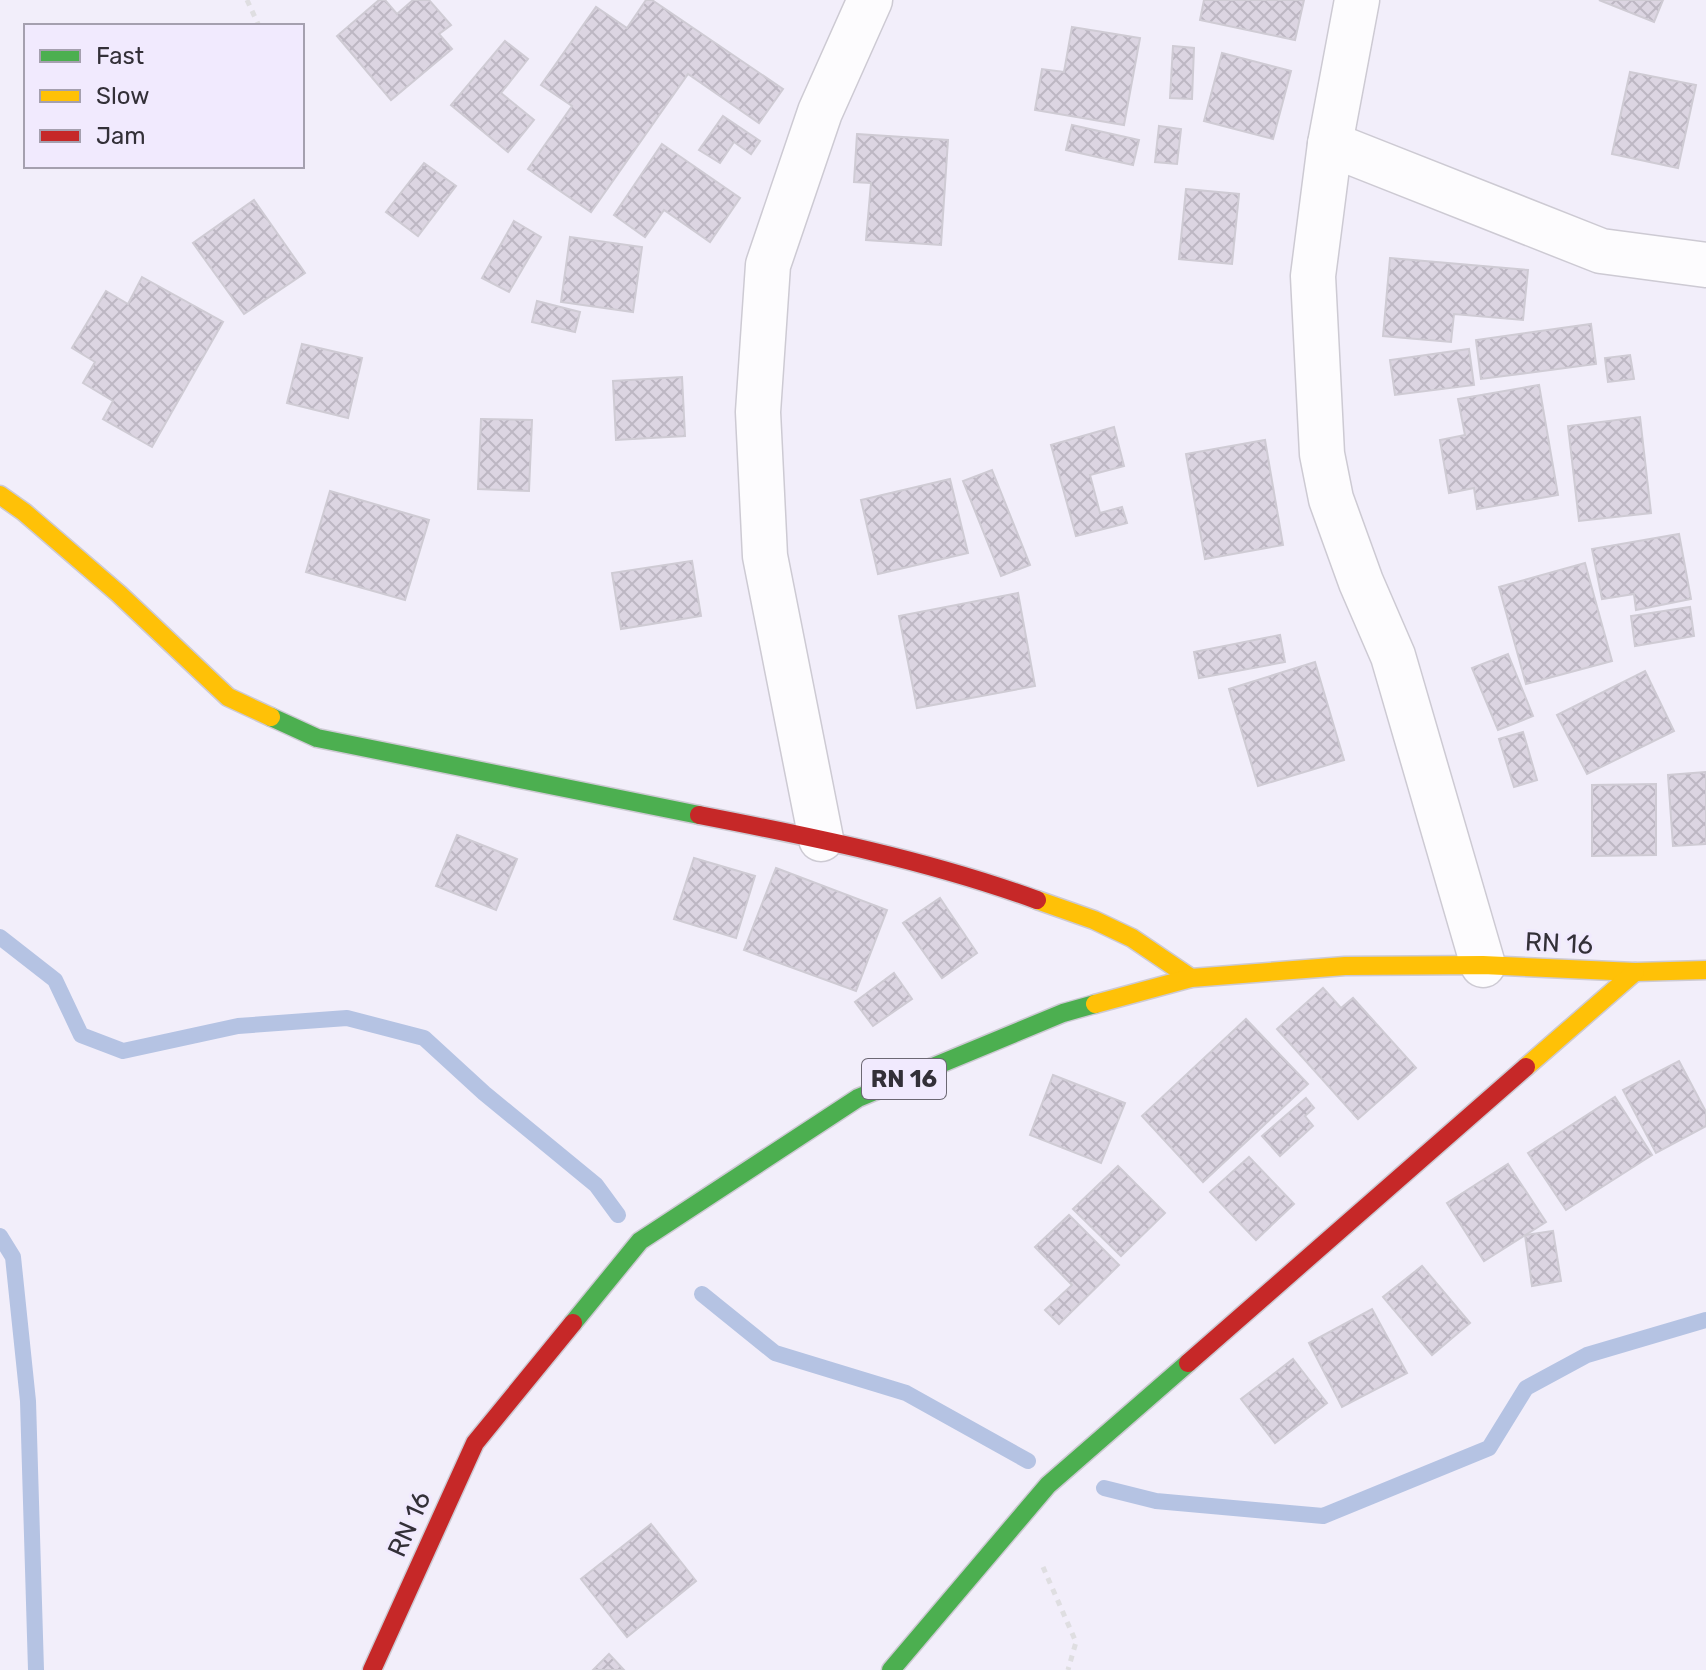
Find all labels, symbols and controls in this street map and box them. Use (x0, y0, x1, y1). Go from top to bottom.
legend (24, 24, 304, 168)
text: Fast (96, 42, 144, 70)
text: Slow (96, 82, 149, 110)
text: Jam (96, 122, 146, 150)
street label: RN 16 (1524, 926, 1594, 961)
road number: RN 16 (862, 1059, 946, 1099)
street label: RN 16 (381, 1487, 438, 1562)

